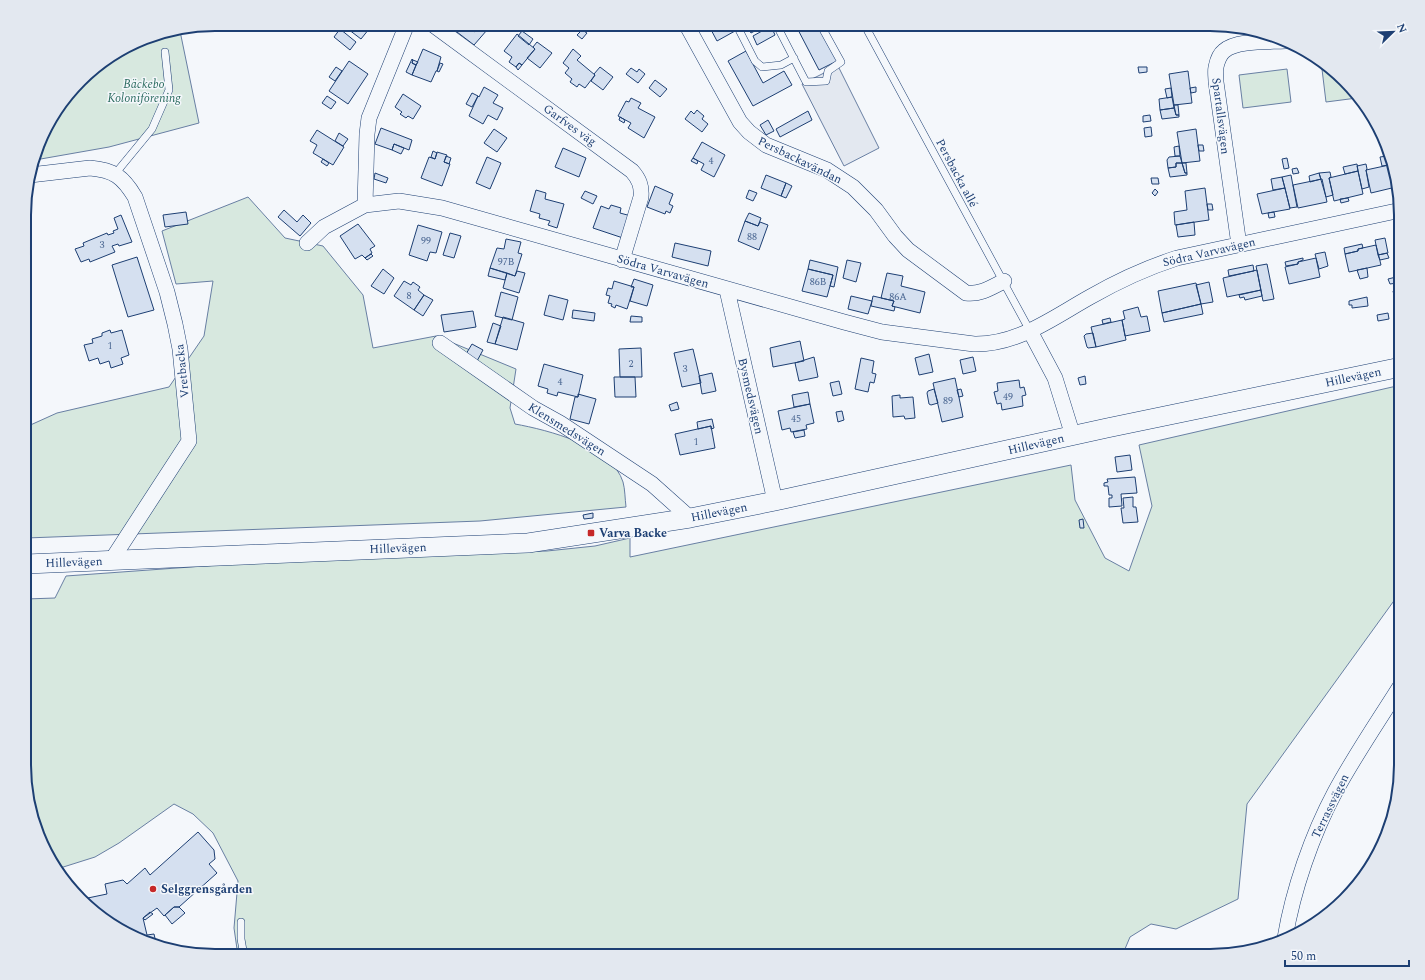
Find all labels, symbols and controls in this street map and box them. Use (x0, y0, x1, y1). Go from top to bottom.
north arrow (1373, 12, 1413, 52)
text: N (1392, 21, 1411, 36)
park label: Bäckebo Koloniförening (107, 75, 181, 108)
street label: Spartallsvägen (1206, 77, 1235, 155)
street label: Garfves väg (539, 100, 600, 151)
street label: Persbackavändan (754, 132, 845, 189)
street label: Persbacka allé (930, 135, 983, 211)
house number: 4 (709, 153, 714, 169)
house number: 88 (747, 229, 757, 245)
house number: 99 (421, 233, 431, 249)
street label: Södra Varvavägen (1161, 233, 1258, 272)
house number: 3 (100, 237, 105, 253)
street label: Södra Varvavägen (615, 249, 711, 294)
house number: 97B (498, 254, 515, 270)
house number: 86B (810, 274, 827, 290)
house number: 8 (407, 288, 412, 304)
house number: 86A (889, 289, 907, 305)
house number: 1 (108, 338, 113, 354)
street label: Vretbacka (170, 343, 195, 399)
house number: 2 (629, 356, 634, 372)
street label: Bysmedsvägen (733, 356, 769, 436)
house number: 3 (683, 361, 688, 377)
street label: Hillevägen (1323, 362, 1383, 393)
house number: 4 (558, 374, 563, 390)
house number: 49 (1003, 389, 1013, 405)
house number: 89 (943, 393, 953, 409)
street label: Klensmedsvägen (524, 398, 609, 461)
house number: 45 (791, 411, 801, 427)
street label: Hillevägen (1006, 429, 1066, 460)
house number: 1 (694, 434, 699, 450)
street label: Hillevägen (689, 498, 749, 527)
place label: Varva Backe (599, 524, 667, 543)
marker: Varva Backe (586, 528, 596, 538)
street label: Hillevägen (369, 538, 427, 559)
street label: Hillevägen (45, 552, 103, 573)
street label: Terrassvägen (1307, 771, 1354, 842)
place label: Selggrensgården (161, 880, 253, 899)
marker: Selggrensgården (148, 884, 158, 894)
scale bar (1285, 942, 1409, 968)
text: 50 m (1291, 947, 1316, 966)

